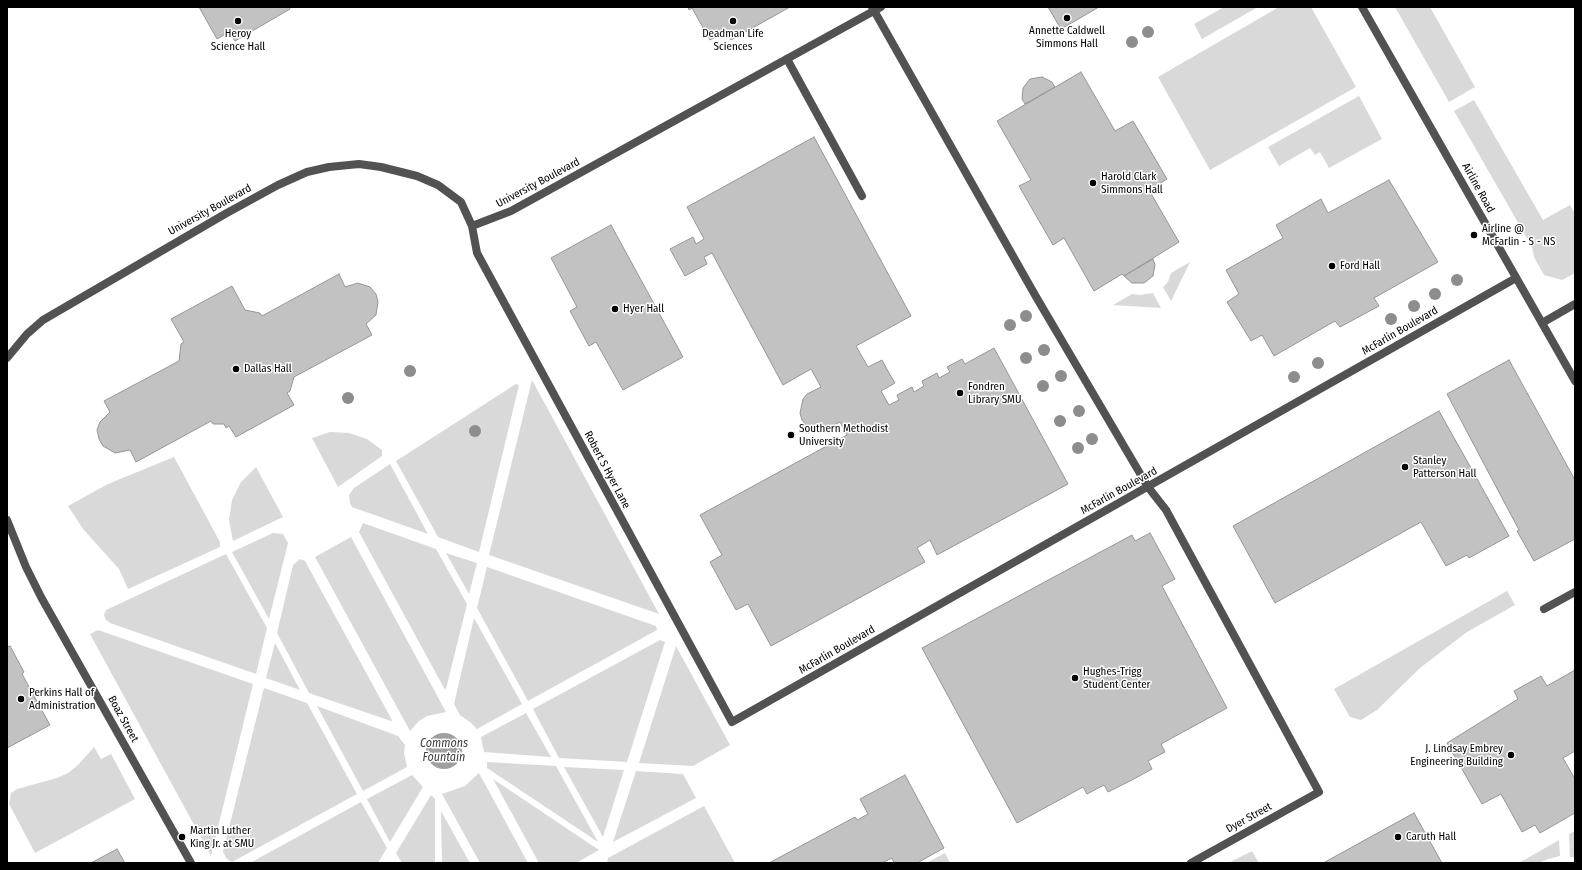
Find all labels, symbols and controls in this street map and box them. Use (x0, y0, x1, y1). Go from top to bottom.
marker: Annette Caldwell Simmons Hall (1062, 13, 1072, 23)
marker: Heroy Science Hall (233, 16, 243, 26)
marker: Deadman Life Sciences (728, 16, 738, 26)
place label: Annette Caldwell Simmons Hall (1029, 24, 1105, 50)
place label: Heroy Science Hall (211, 27, 265, 53)
place label: Deadman Life Sciences (702, 27, 764, 53)
street label: University Boulevard (494, 155, 582, 211)
street label: Airline Road (1459, 161, 1497, 215)
place label: Harold Clark Simmons Hall (1101, 170, 1163, 196)
marker: Harold Clark Simmons Hall (1088, 178, 1098, 188)
street label: University Boulevard (166, 182, 254, 238)
place label: Airline @ McFarlin - S - NS (1482, 222, 1555, 248)
marker: Airline @ McFarlin - S - NS (1469, 230, 1479, 240)
place label: Ford Hall (1340, 259, 1380, 273)
marker: Ford Hall (1327, 261, 1337, 271)
place label: Hyer Hall (623, 302, 664, 316)
marker: Hyer Hall (610, 304, 620, 314)
street label: McFarlin Boulevard (1360, 304, 1440, 358)
place label: Dallas Hall (244, 362, 292, 376)
marker: Dallas Hall (231, 364, 241, 374)
place label: Fondren Library SMU (968, 380, 1021, 406)
marker: Fondren Library SMU (955, 388, 965, 398)
place label: Southern Methodist University (799, 422, 888, 448)
street label: Robert S Hyer Lane (581, 429, 633, 511)
marker: Southern Methodist University (786, 430, 796, 440)
place label: Stanley Patterson Hall (1413, 454, 1476, 480)
marker: Stanley Patterson Hall (1400, 462, 1410, 472)
street label: McFarlin Boulevard (1078, 465, 1160, 517)
street label: McFarlin Boulevard (797, 623, 877, 677)
place label: Hughes-Trigg Student Center (1083, 665, 1150, 691)
marker: Hughes-Trigg Student Center (1070, 673, 1080, 683)
place label: Perkins Hall of Administration (29, 686, 96, 712)
street label: Boaz Street (105, 693, 141, 745)
marker: Perkins Hall of Administration (16, 694, 26, 704)
water label: Commons Fountain (420, 737, 468, 765)
place label: J. Lindsay Embrey Engineering Building (1410, 742, 1503, 768)
marker: J. Lindsay Embrey Engineering Building (1506, 750, 1516, 760)
street label: Dyer Street (1224, 800, 1274, 836)
place label: Martin Luther King Jr. at SMU (190, 824, 254, 850)
place label: Caruth Hall (1406, 830, 1456, 844)
marker: Martin Luther King Jr. at SMU (177, 832, 187, 842)
marker: Caruth Hall (1393, 832, 1403, 842)

